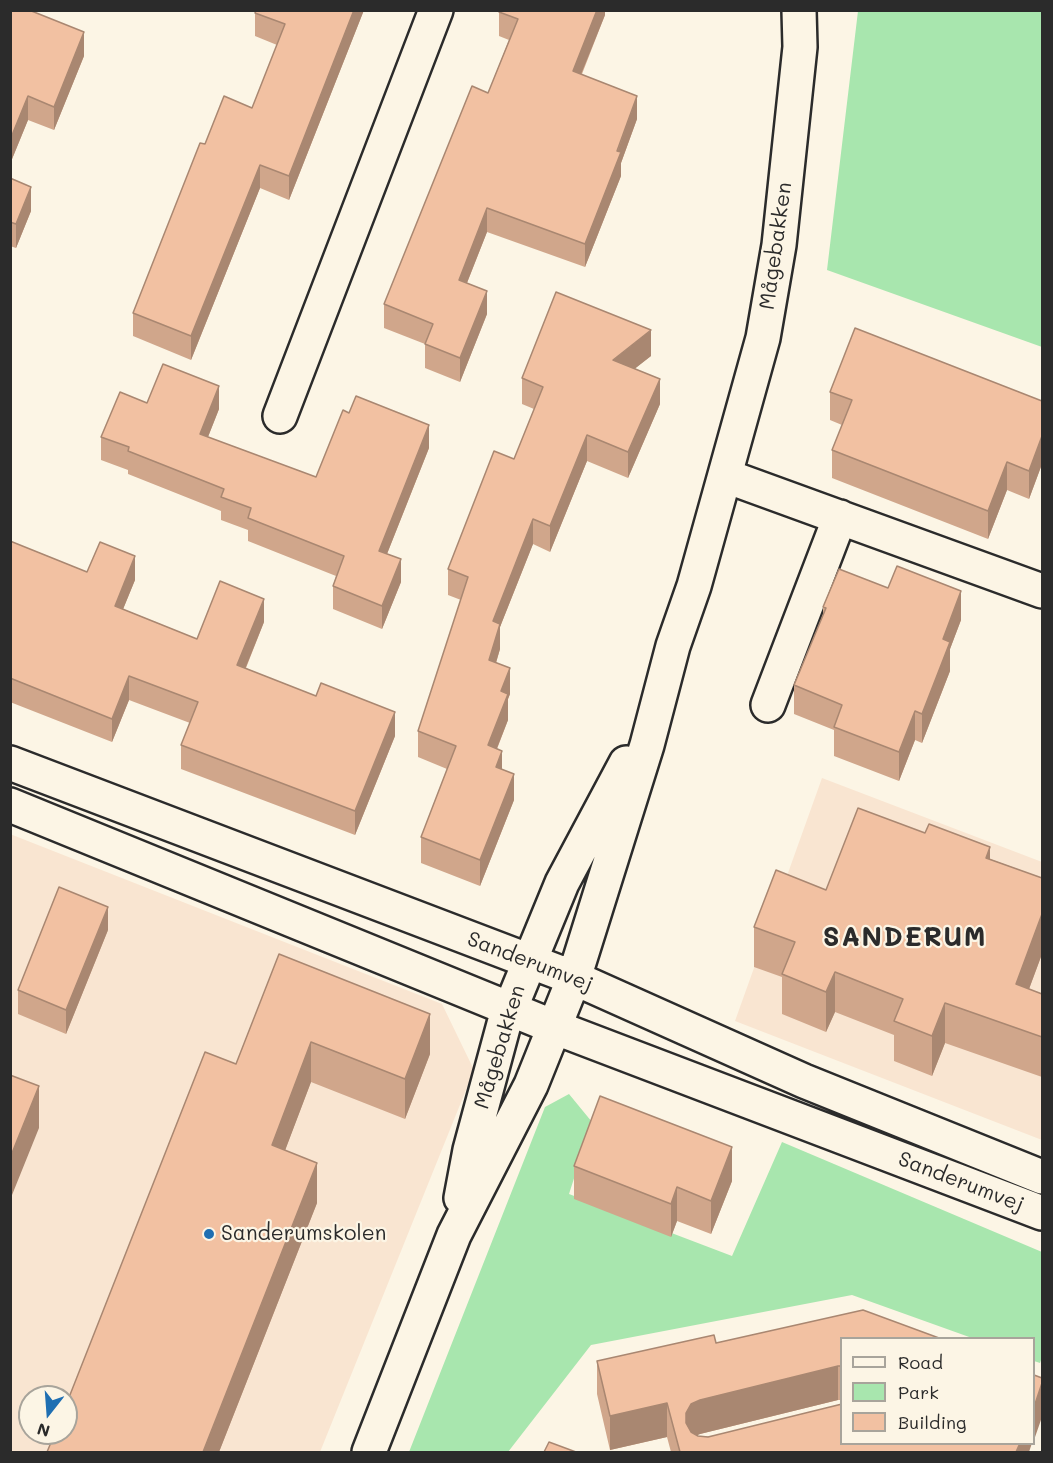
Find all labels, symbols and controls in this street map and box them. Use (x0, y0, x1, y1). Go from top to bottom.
street label: Mågebakken (755, 181, 797, 311)
district label: SANDERUM (823, 922, 987, 954)
street label: Sanderumvej (464, 926, 596, 998)
street label: Mågebakken (469, 982, 531, 1112)
street label: Sanderumvej (895, 1146, 1027, 1218)
place label: Sanderumskolen (221, 1221, 386, 1247)
marker: Sanderumskolen (202, 1227, 216, 1241)
legend (840, 1337, 1035, 1445)
text: Road (898, 1350, 943, 1374)
text: Park (898, 1380, 939, 1404)
north arrow (18, 1385, 78, 1445)
text: Building (898, 1410, 966, 1434)
text: N (34, 1419, 52, 1443)

